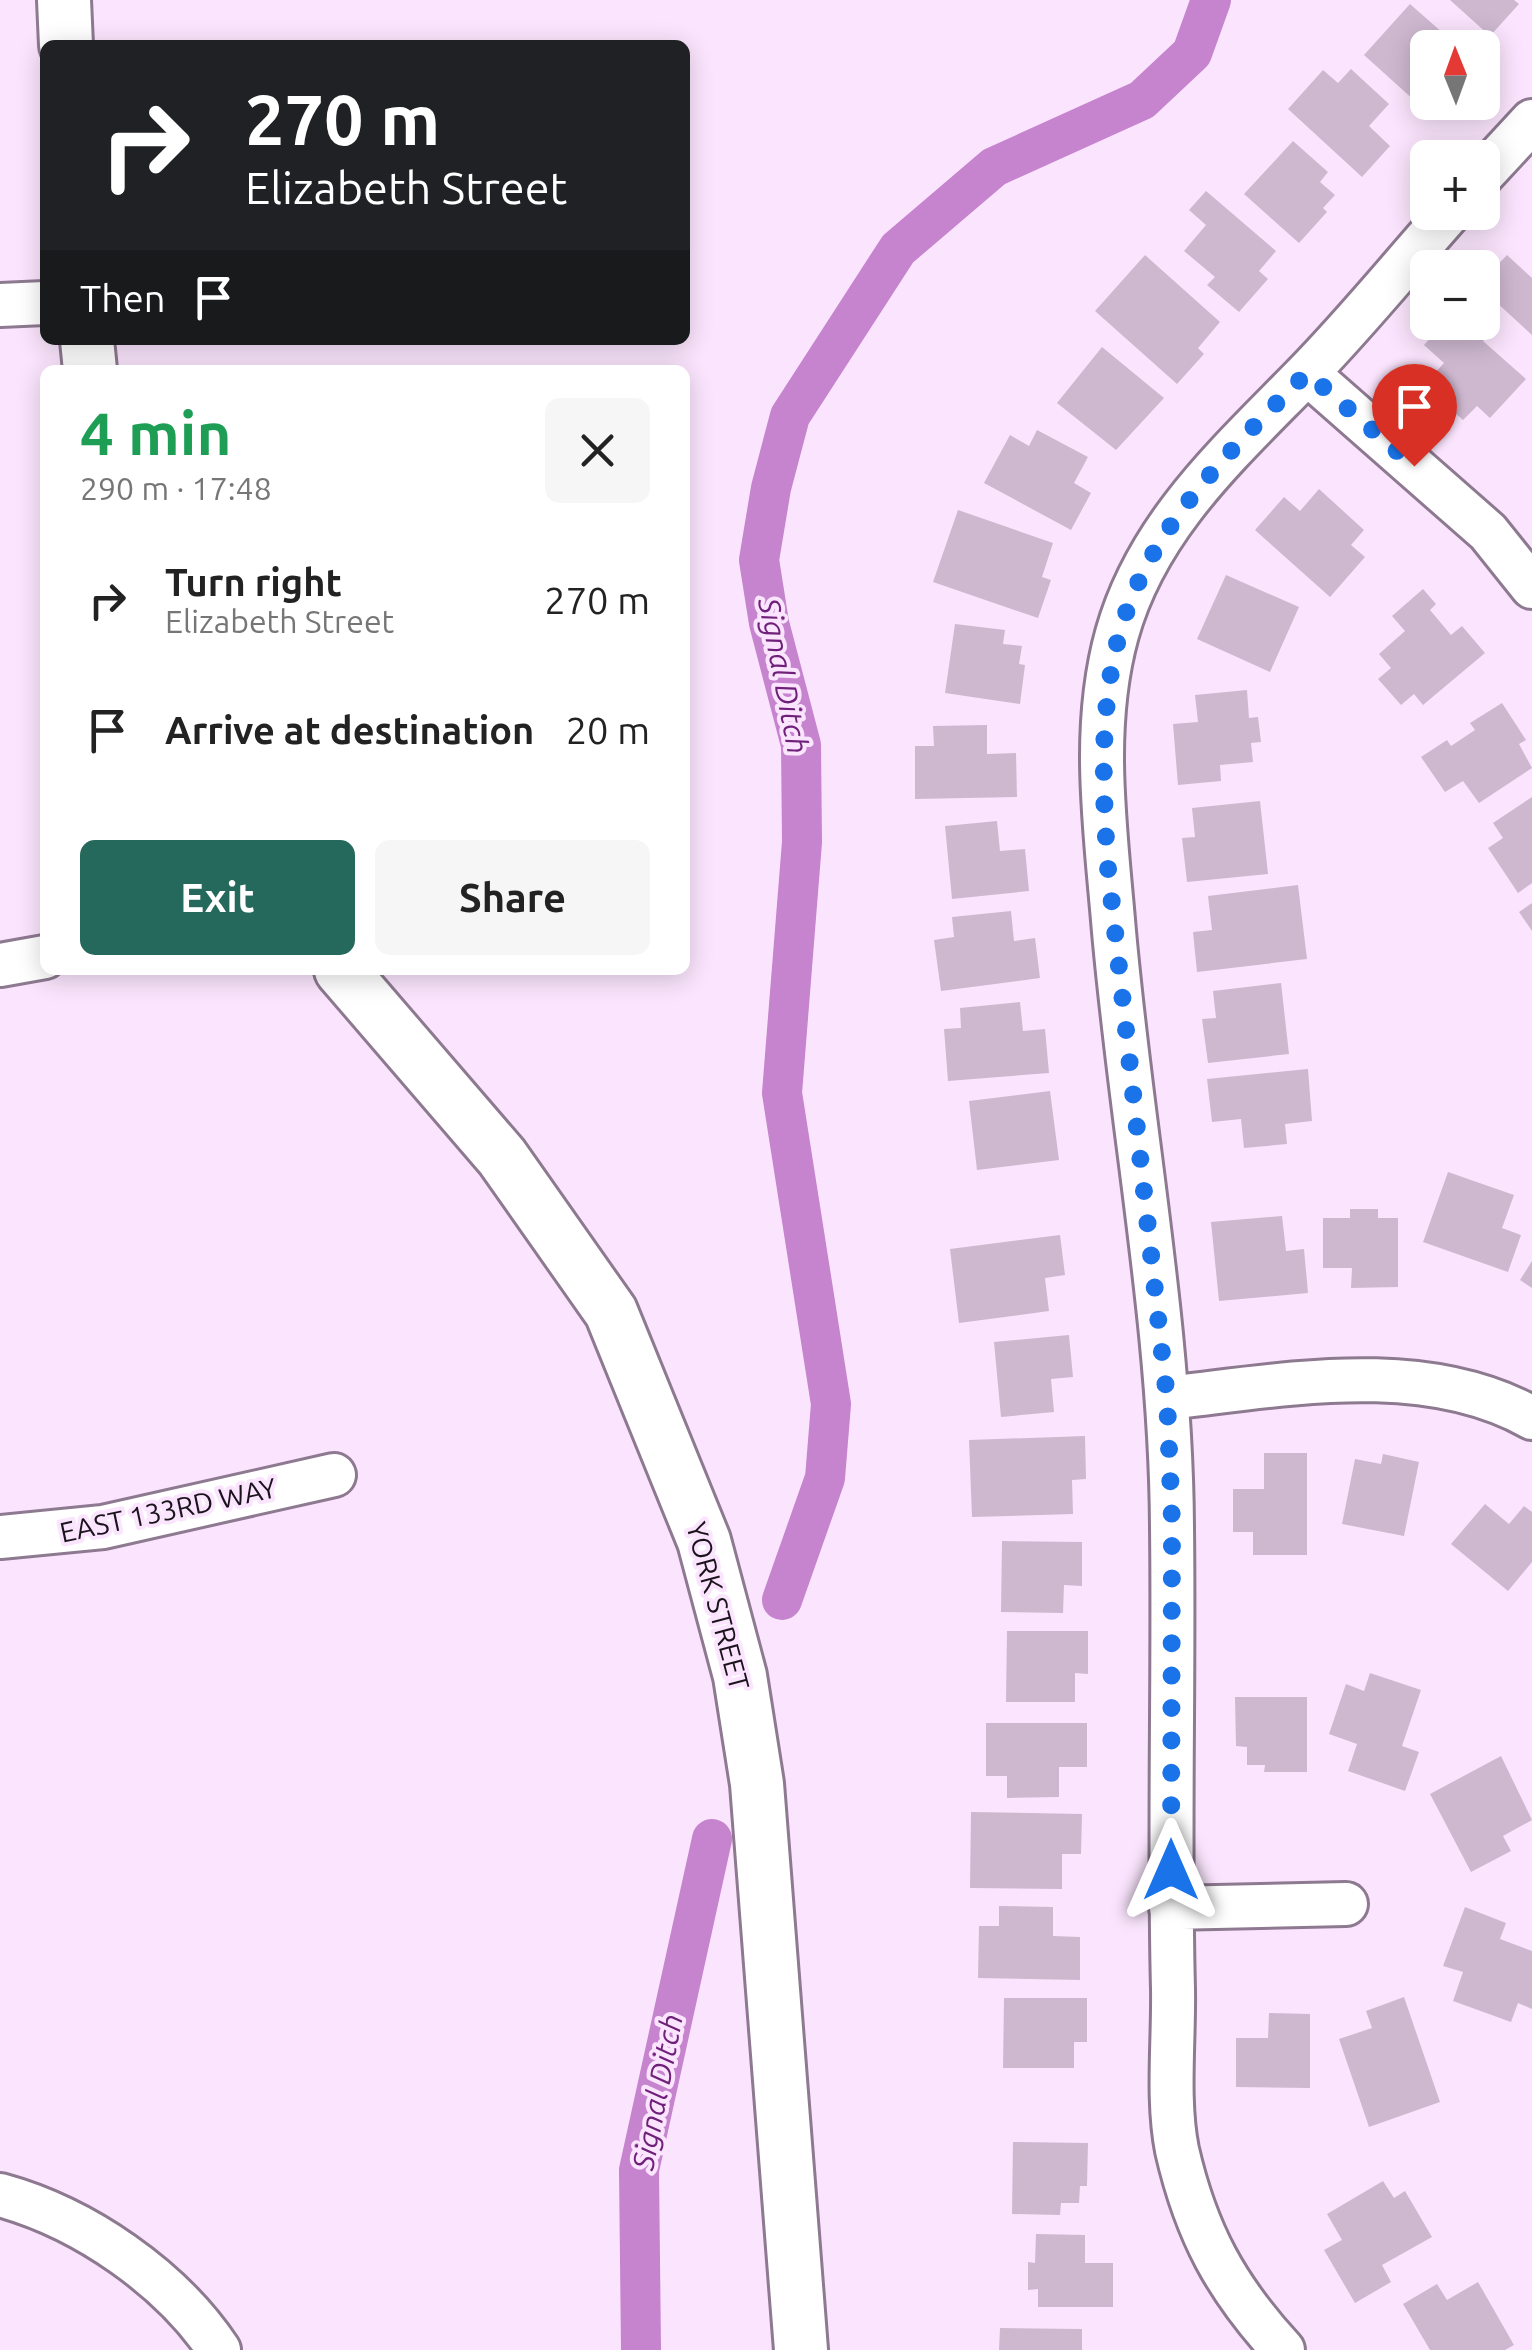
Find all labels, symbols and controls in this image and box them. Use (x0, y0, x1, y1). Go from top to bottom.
north arrow (1410, 30, 1500, 120)
map controls (1410, 30, 1500, 340)
icon: right (80, 80, 210, 210)
text: 270 m (245, 80, 440, 158)
button: + (1410, 140, 1500, 230)
text: Elizabeth Street (245, 162, 567, 213)
button: − (1410, 250, 1500, 340)
icon: arrive (186, 270, 241, 325)
text: Then (80, 277, 166, 319)
pin (1372, 364, 1457, 467)
icon: arrive (1387, 379, 1442, 434)
button: close (545, 398, 650, 503)
text: 4 min (80, 399, 232, 466)
text: 290 m · 17:48 (80, 470, 272, 506)
text: Turn right (165, 561, 342, 603)
icon: right (80, 573, 135, 628)
text: 270 m (544, 579, 650, 621)
water label: Signal Ditch (752, 594, 816, 757)
text: Elizabeth Street (165, 603, 394, 639)
icon: arrive (80, 703, 135, 758)
text: Arrive at destination (165, 709, 534, 751)
text: 20 m (566, 709, 650, 751)
button: Exit (80, 840, 355, 955)
button: Share (375, 840, 650, 955)
street label: EAST 133RD WAY (57, 1471, 279, 1548)
street label: YORK STREET (681, 1518, 756, 1694)
position arrow (1119, 1818, 1223, 1922)
water label: Signal Ditch (625, 2011, 689, 2174)

